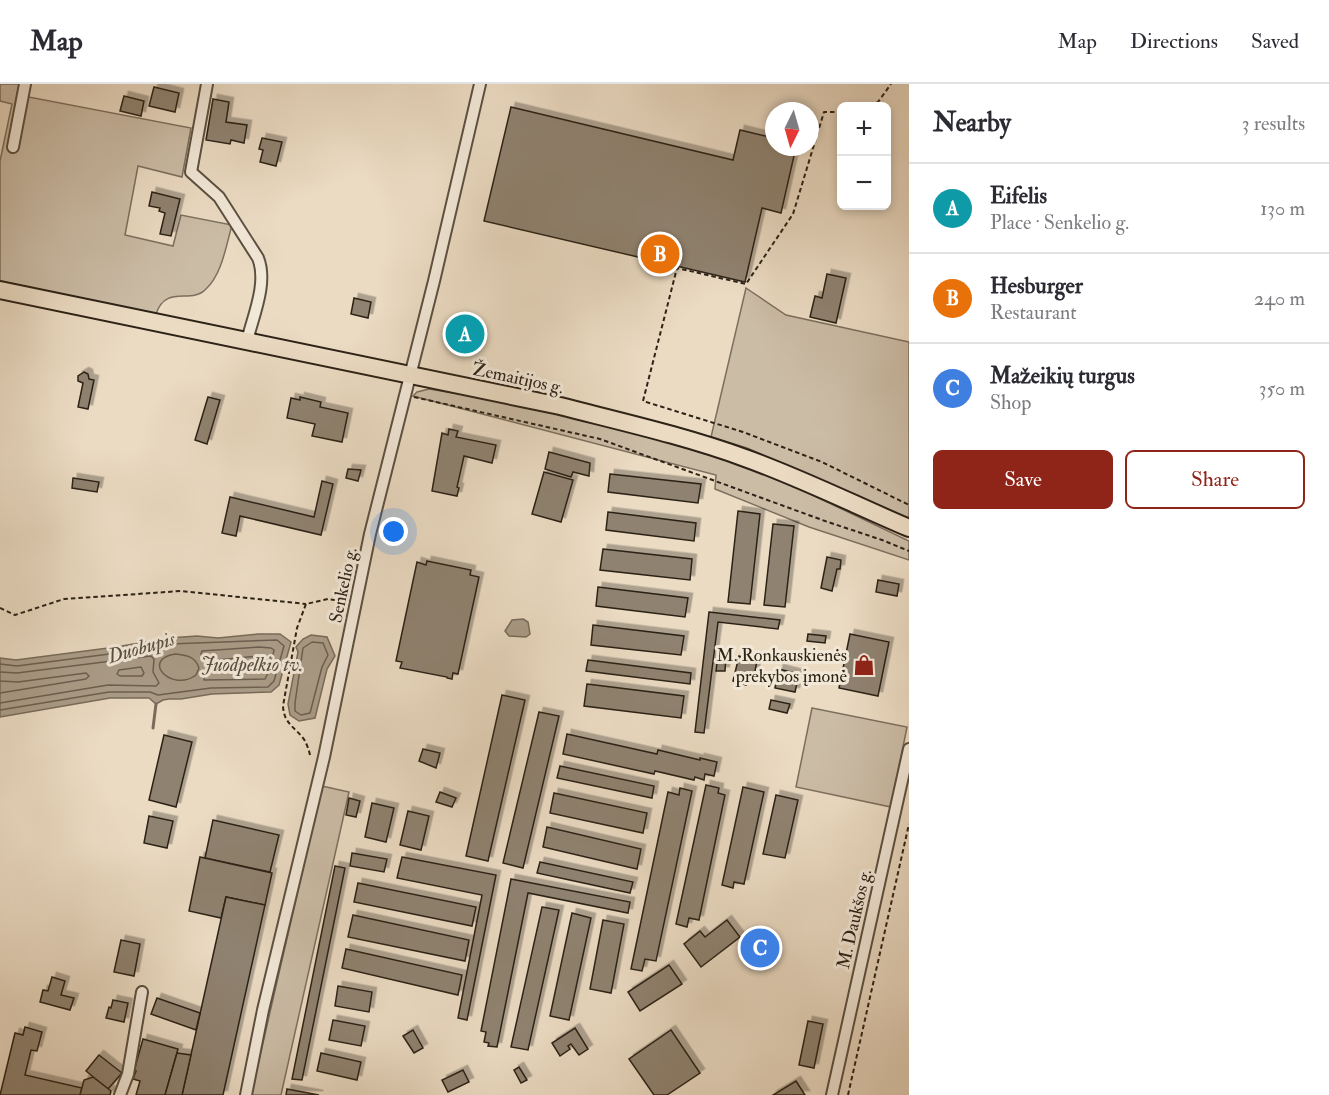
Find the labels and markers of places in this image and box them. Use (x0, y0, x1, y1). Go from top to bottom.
pin: B (640, 232, 680, 276)
pin: A (446, 312, 484, 356)
place label: M. Ronkauskienės prekybos įmonė (716, 644, 847, 688)
shop icon: M. Ronkauskienės prekybos įmonė (852, 653, 876, 677)
pin: C (740, 926, 780, 970)

